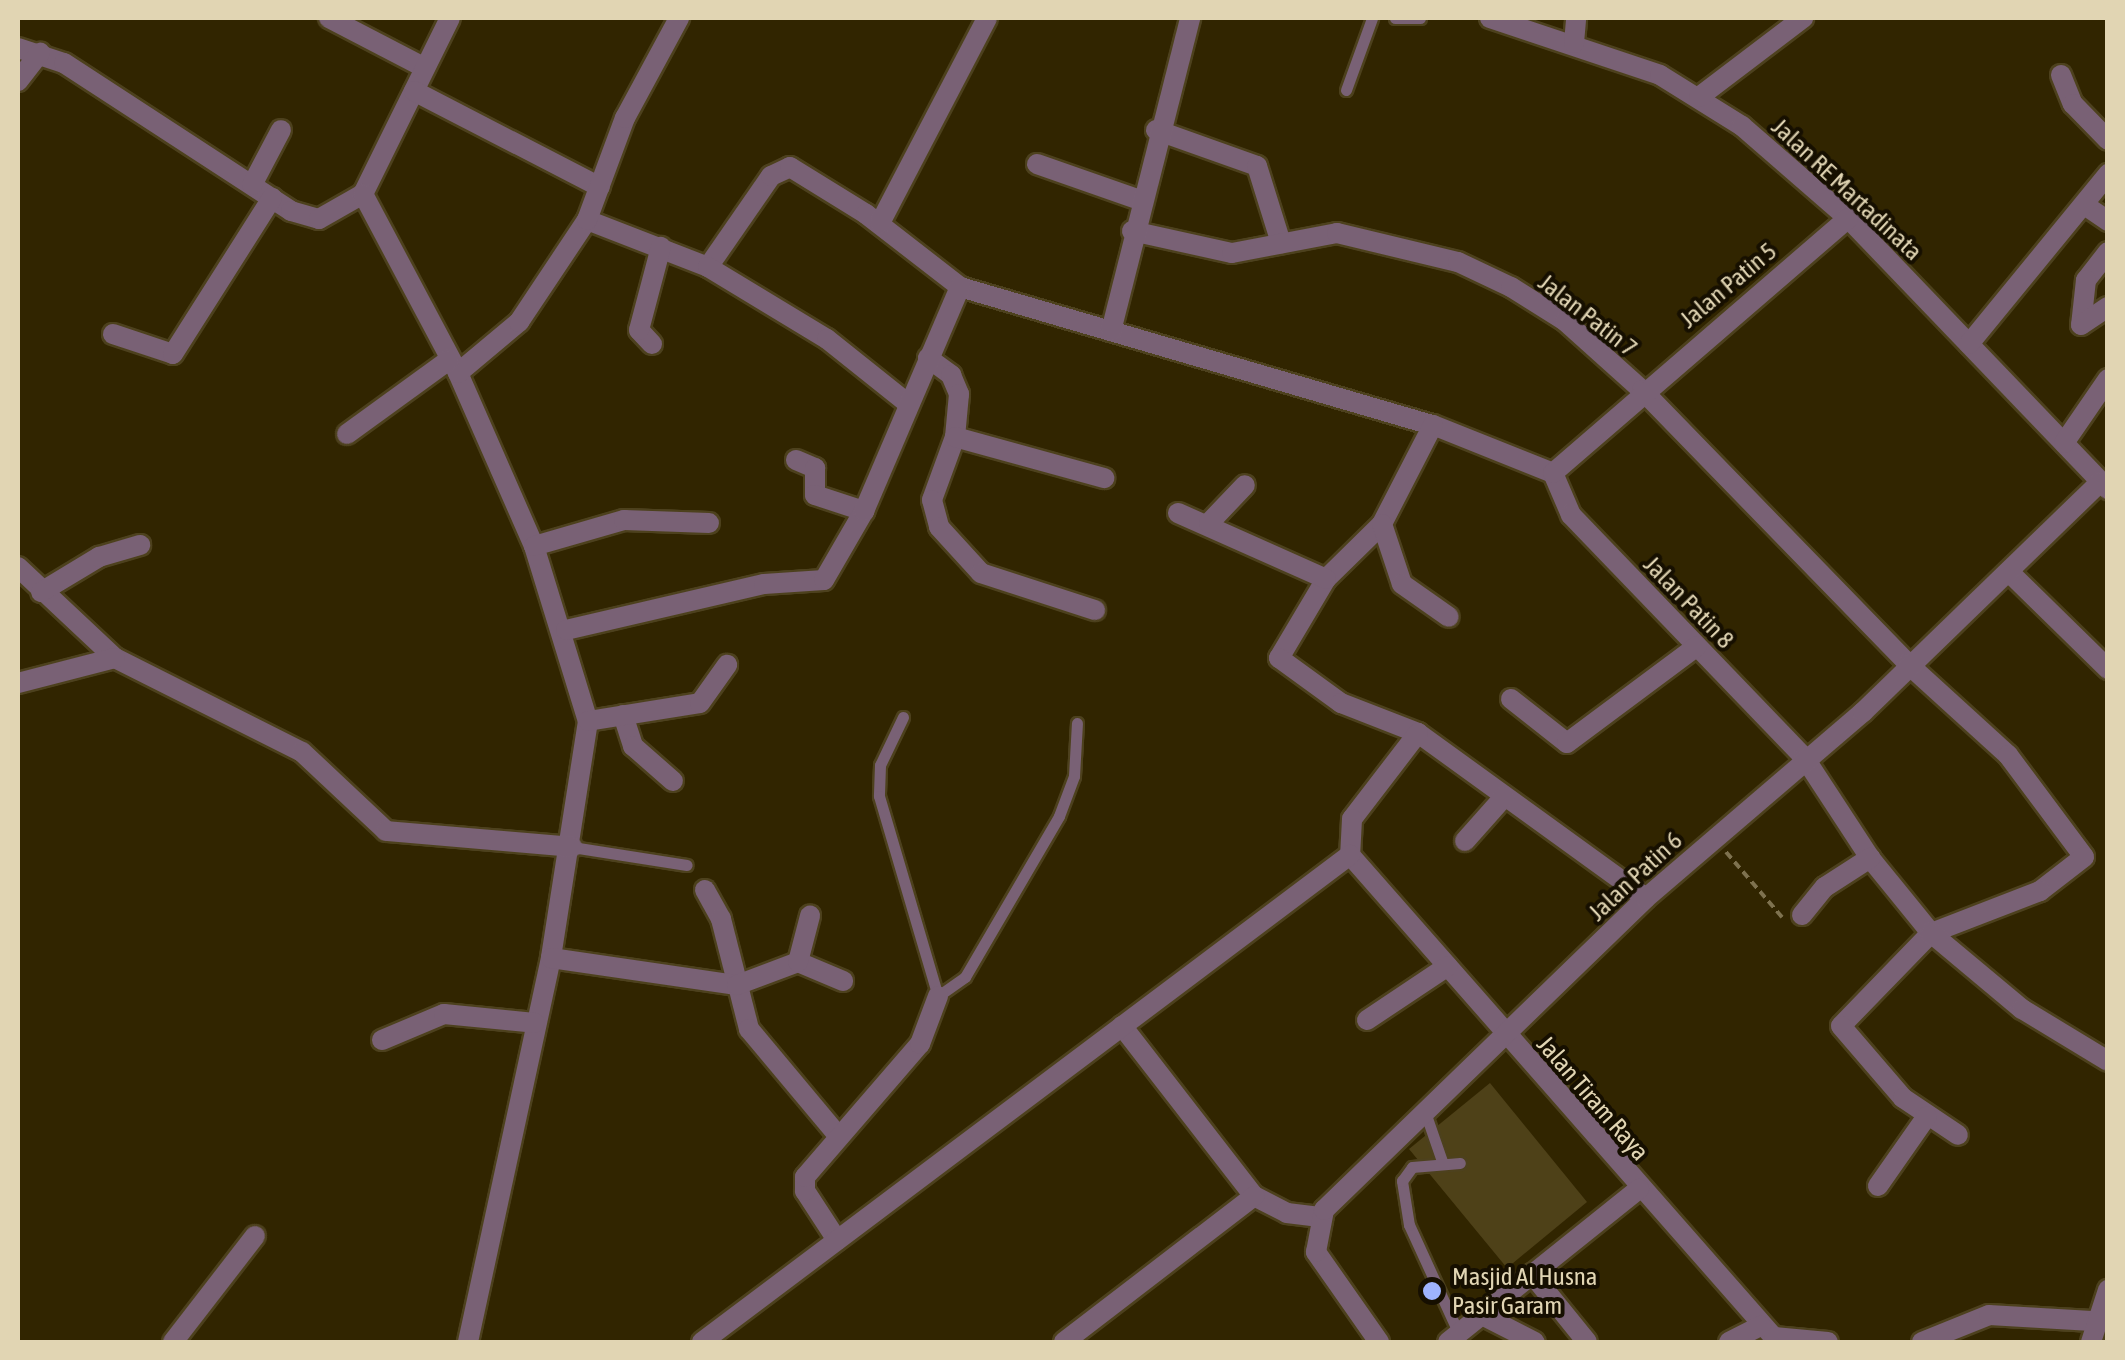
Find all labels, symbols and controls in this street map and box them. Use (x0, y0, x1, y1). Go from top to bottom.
street label: Jalan RE Martadinata (1766, 112, 1928, 266)
street label: Jalan Patin 5 (1674, 236, 1782, 334)
street label: Jalan Patin 7 (1533, 267, 1643, 363)
street label: Jalan Patin 8 (1638, 549, 1740, 655)
street label: Jalan Patin 6 (1582, 825, 1688, 927)
street label: Jalan Tiram Raya (1531, 1030, 1655, 1166)
place label: Masjid Al Husna Pasir Garam (1452, 1262, 1597, 1321)
marker: Masjid Al Husna Pasir Garam (1421, 1280, 1443, 1302)

